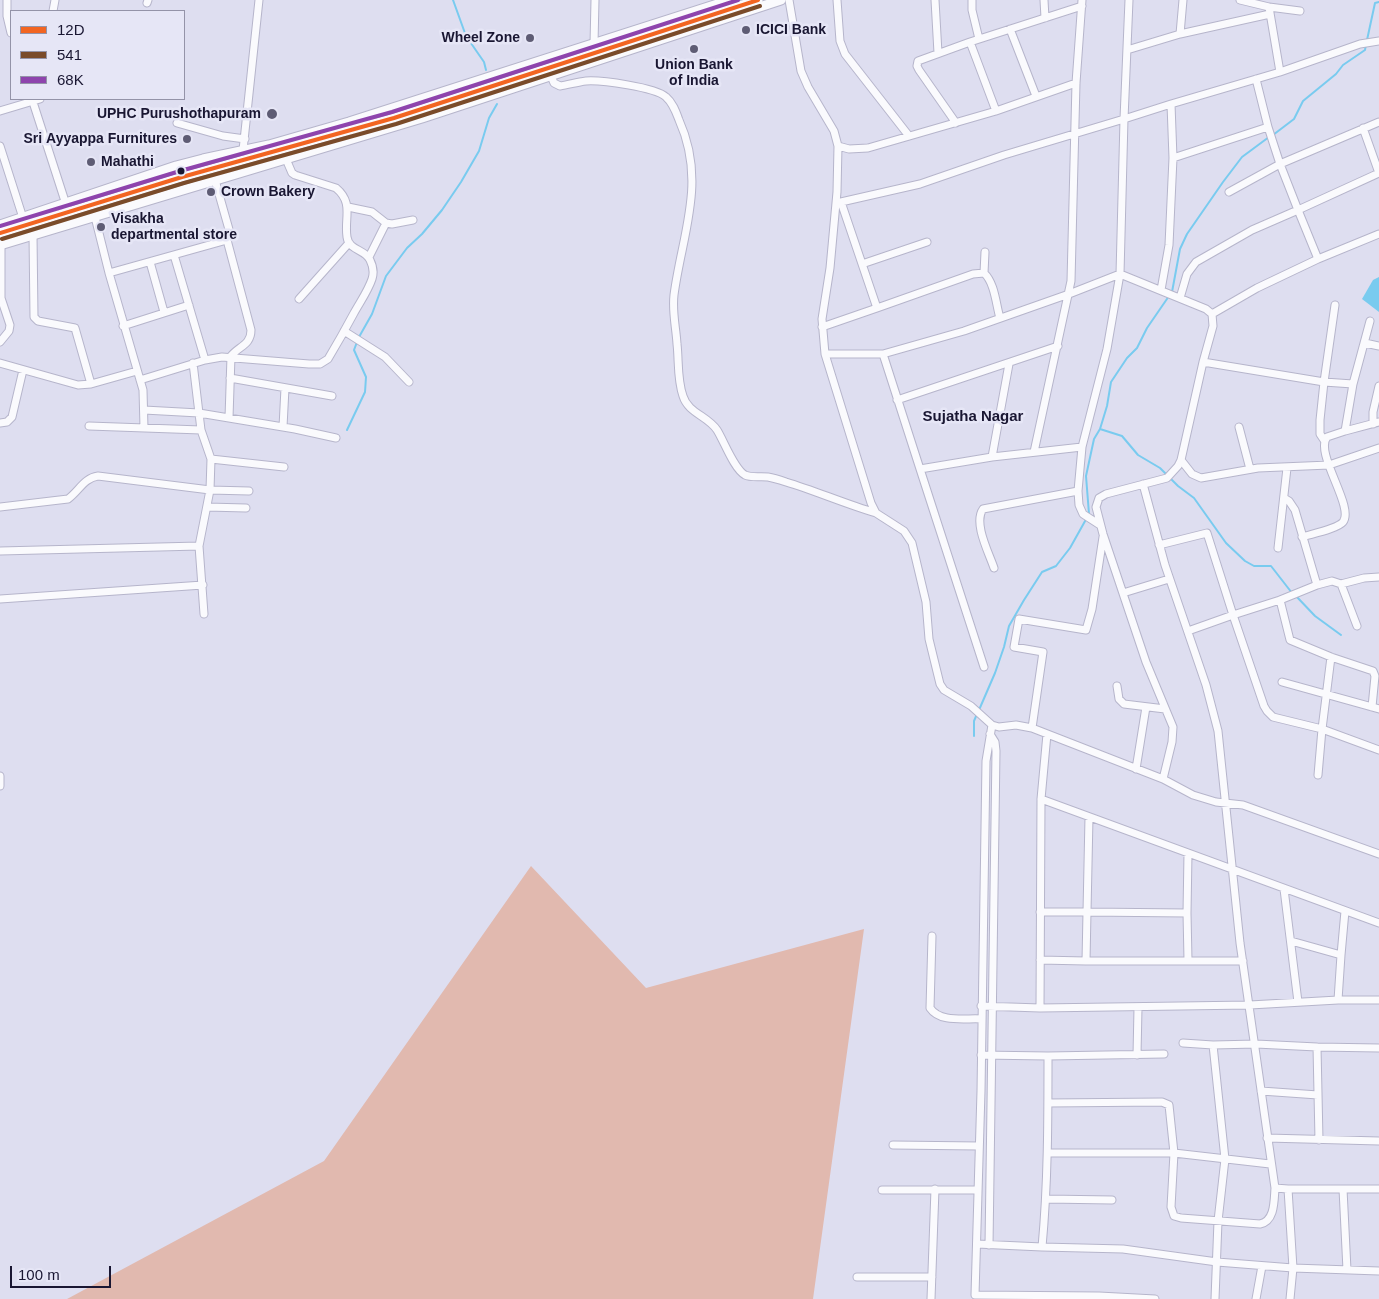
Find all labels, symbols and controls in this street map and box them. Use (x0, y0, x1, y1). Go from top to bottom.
legend (10, 10, 185, 100)
text: 12D (57, 21, 85, 38)
place label: ICICI Bank (756, 22, 826, 38)
marker: ICICI Bank (740, 24, 752, 36)
place label: Wheel Zone (441, 30, 520, 46)
marker: Wheel Zone (524, 32, 536, 44)
marker: Union Bank of India (688, 43, 700, 55)
text: 541 (57, 46, 82, 63)
place label: Union Bank of India (655, 57, 733, 90)
text: 68K (57, 71, 84, 88)
place label: UPHC Purushothapuram (97, 106, 261, 122)
marker: UPHC Purushothapuram (265, 107, 279, 121)
place label: Sri Ayyappa Furnitures (23, 131, 177, 147)
marker: Sri Ayyappa Furnitures (181, 133, 193, 145)
place label: Mahathi (101, 154, 154, 170)
marker: Mahathi (85, 156, 97, 168)
unlabelled marker (176, 166, 186, 176)
place label: Crown Bakery (221, 184, 315, 200)
marker: Crown Bakery (205, 186, 217, 198)
place label: Visakha departmental store (111, 211, 237, 243)
marker: Visakha departmental store (95, 221, 107, 233)
district label: Sujatha Nagar (923, 408, 1023, 426)
scale bar (12, 1256, 114, 1288)
text: 100 m (18, 1266, 60, 1283)

